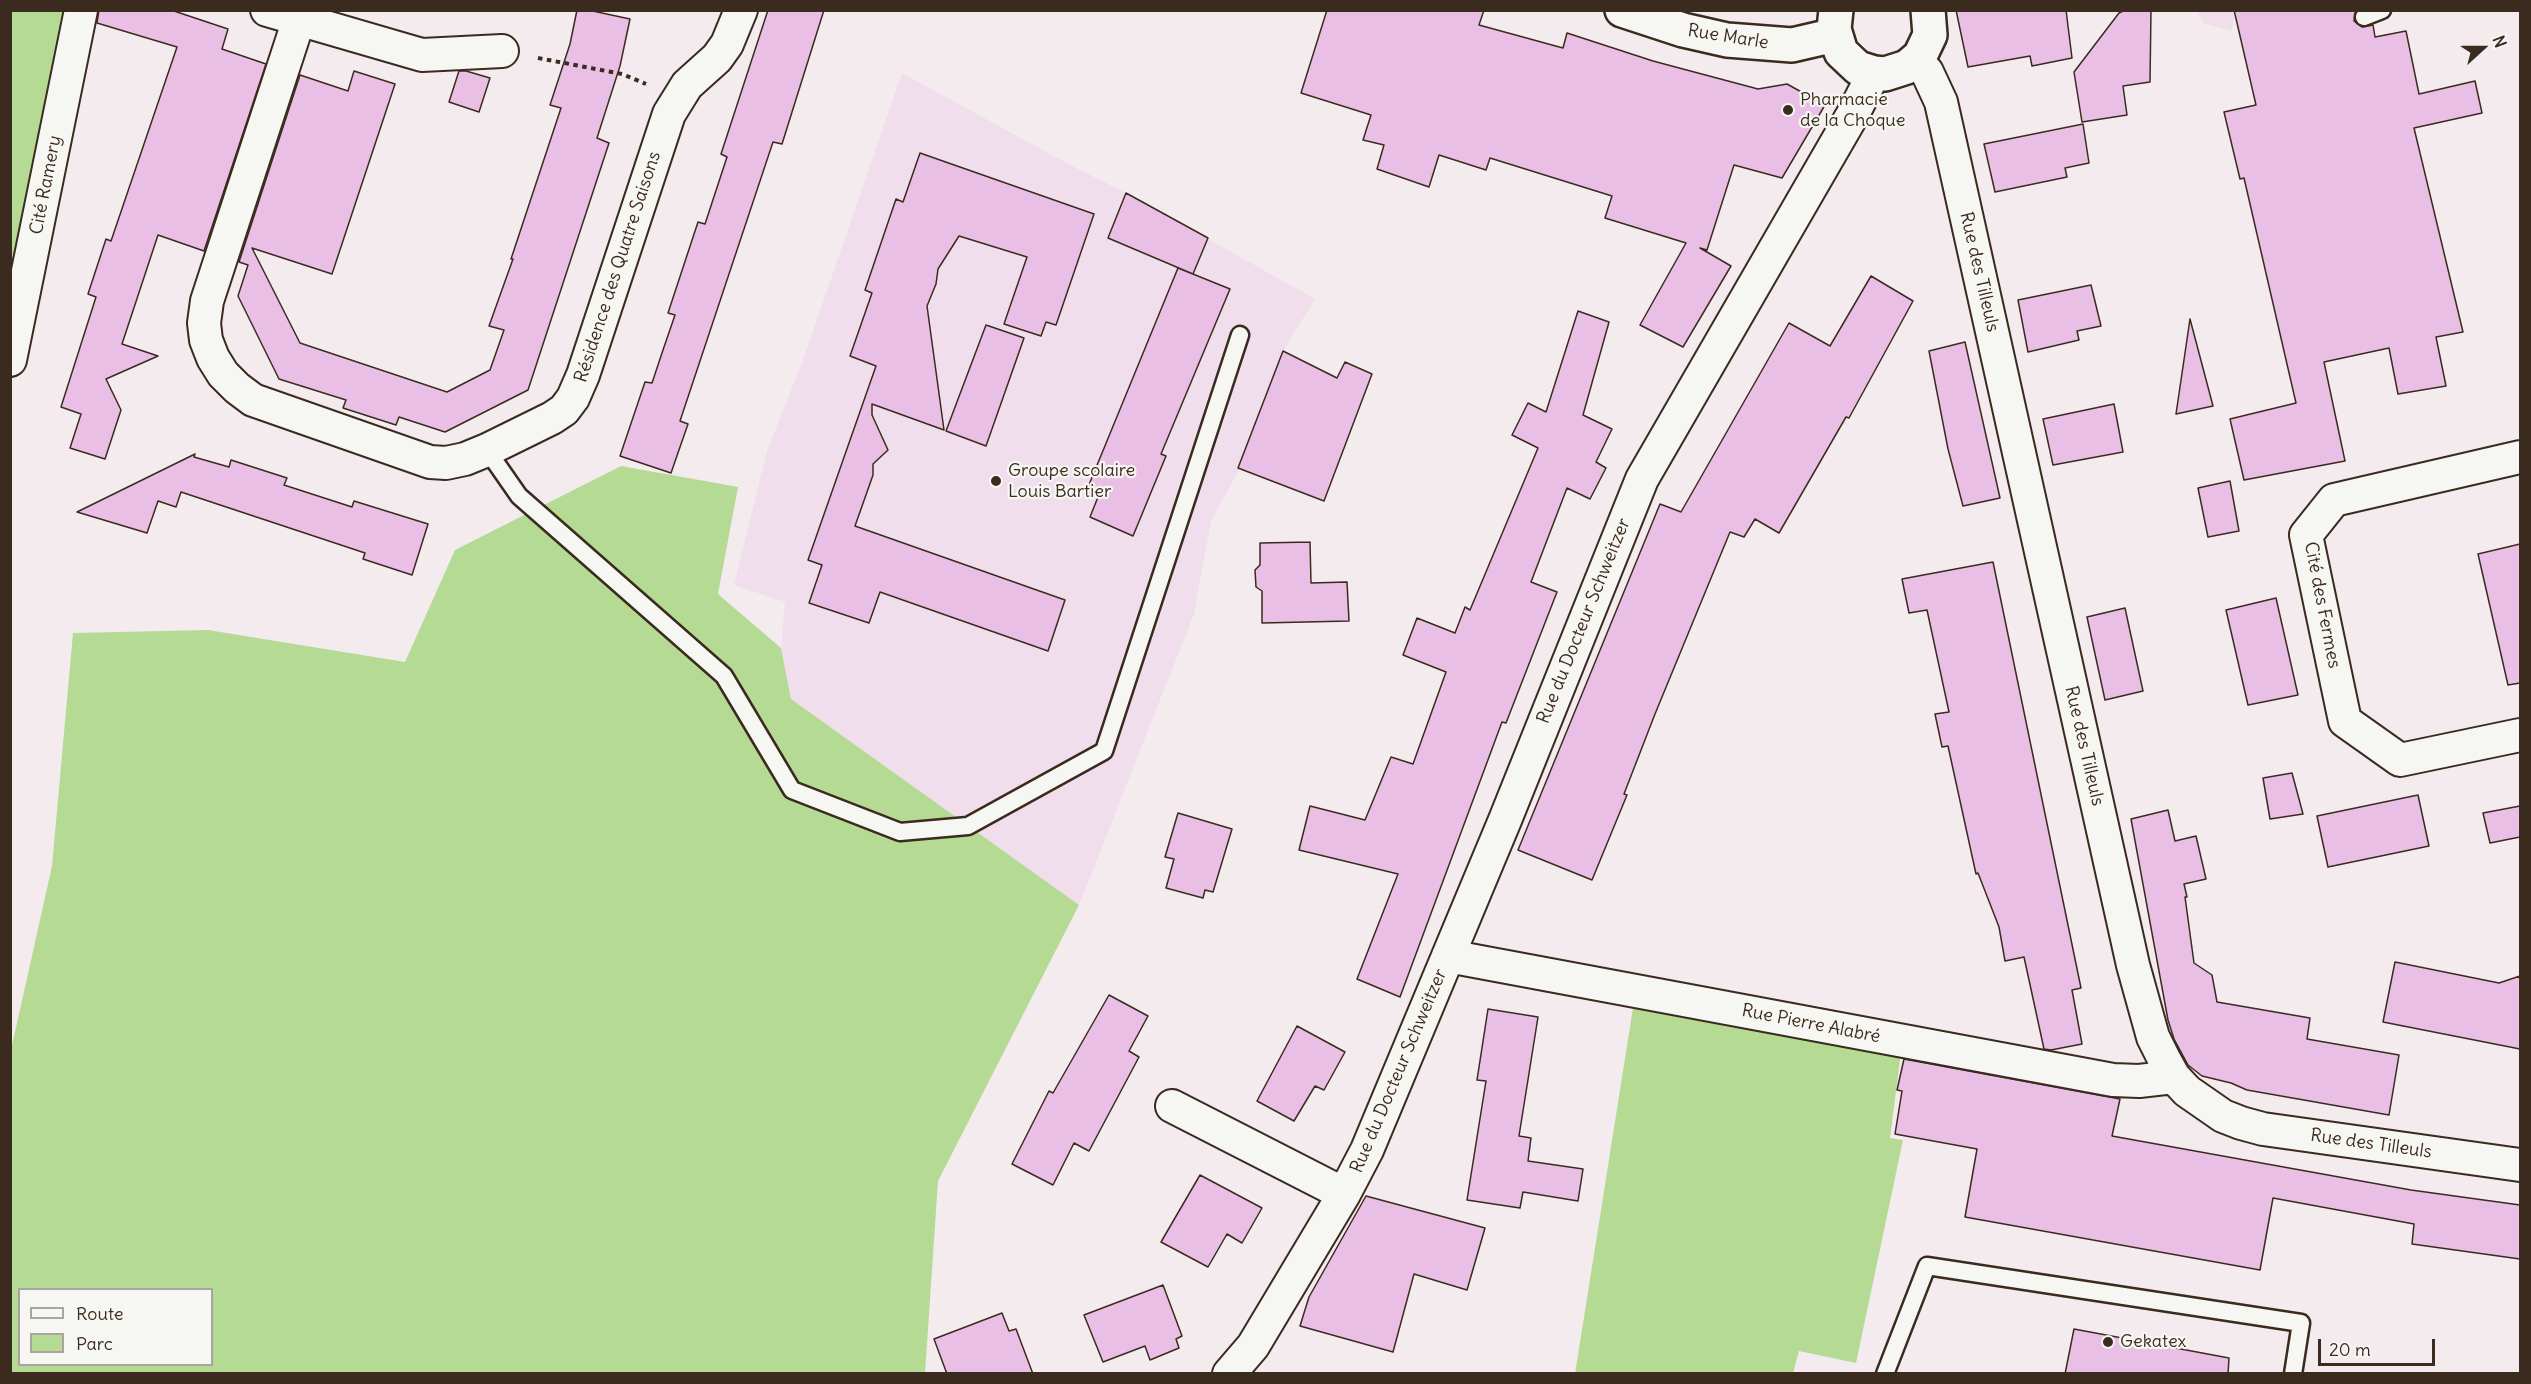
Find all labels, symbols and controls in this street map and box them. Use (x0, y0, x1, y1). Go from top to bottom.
north arrow (2453, 18, 2513, 78)
street label: Rue Marle (1686, 20, 1770, 54)
text: N (2488, 33, 2511, 50)
place label: Pharmacie de la Choque (1800, 89, 1905, 132)
marker: Pharmacie de la Choque (1781, 103, 1795, 117)
street label: Cité Ramery (26, 134, 66, 236)
street label: Résidence des Quatre Saisons (570, 149, 666, 385)
street label: Rue des Tilleuls (1955, 210, 2003, 334)
place label: Groupe scolaire Louis Bartier (1008, 460, 1135, 502)
marker: Groupe scolaire Louis Bartier (989, 474, 1003, 488)
street label: Rue du Docteur Schweitzer (1533, 515, 1635, 727)
street label: Cité des Fermes (2299, 540, 2345, 670)
street label: Rue des Tilleuls (2060, 684, 2108, 808)
street label: Rue du Docteur Schweitzer (1346, 966, 1452, 1176)
street label: Rue Pierre Alabré (1740, 1000, 1882, 1048)
street label: Rue des Tilleuls (2309, 1125, 2433, 1163)
legend (18, 1288, 213, 1366)
text: Route (76, 1302, 124, 1325)
scale bar (2321, 1327, 2438, 1365)
place label: Gekatex (2120, 1331, 2186, 1353)
text: Parc (76, 1332, 113, 1355)
marker: Gekatex (2101, 1335, 2115, 1349)
text: 20 m (2329, 1338, 2371, 1361)

